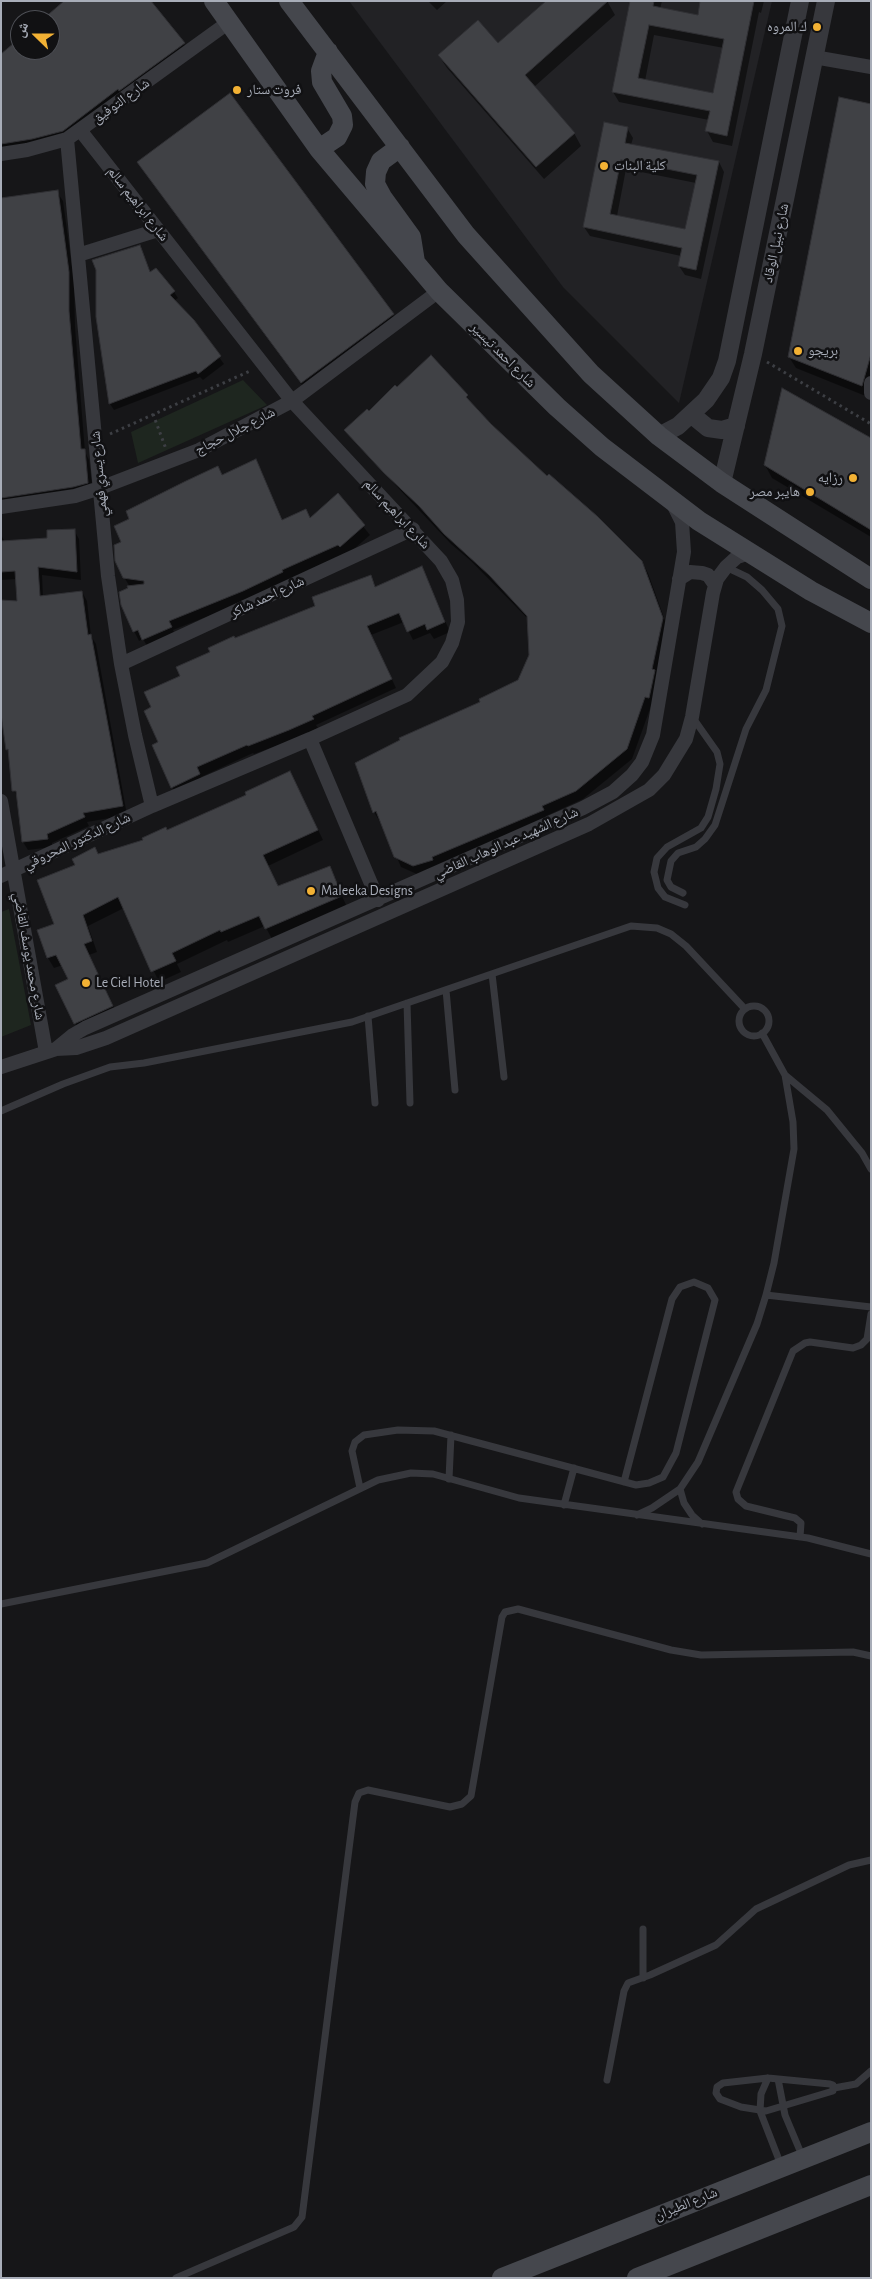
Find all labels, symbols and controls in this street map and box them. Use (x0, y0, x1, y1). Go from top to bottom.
north arrow (10, 10, 60, 60)
place label: ك المروه (767, 19, 807, 35)
text: ش (13, 20, 31, 39)
marker: ك المروه (811, 21, 823, 33)
street label: شارع التوفيق (89, 75, 153, 127)
place label: فروت ستار (247, 82, 301, 98)
marker: فروت ستار (231, 84, 243, 96)
place label: كلية البنات (614, 158, 666, 174)
marker: كلية البنات (598, 160, 610, 172)
street label: شارع ابراهيم سالم (104, 163, 172, 245)
street label: شارع نبيل الوقاد (759, 202, 793, 284)
street label: شارع احمد تيسير (467, 319, 539, 391)
place label: بريجو (808, 343, 838, 359)
marker: بريجو (792, 345, 804, 357)
street label: شارع جلال حجاج (192, 404, 278, 458)
street label: شارع يسري فهمي (87, 430, 111, 518)
place label: رزايه (818, 470, 843, 486)
marker: رزايه (847, 472, 859, 484)
street label: شارع ابراهيم سالم (360, 475, 434, 553)
place label: هايبر مصر (750, 484, 800, 500)
marker: هايبر مصر (804, 486, 816, 498)
street label: شارع احمد شاكر (227, 572, 307, 622)
street label: شارع الشهيد عبد الوهاب القاضي (431, 804, 581, 882)
street label: شارع الدكتور المحروقي (21, 809, 133, 873)
place label: Maleeka Designs (321, 883, 413, 899)
marker: Maleeka Designs (305, 885, 317, 897)
street label: شارع محمد يوسف القاضي (9, 891, 49, 1021)
place label: Le Ciel Hotel (96, 975, 164, 991)
marker: Le Ciel Hotel (80, 977, 92, 989)
street label: شارع الطيران (652, 2184, 720, 2224)

